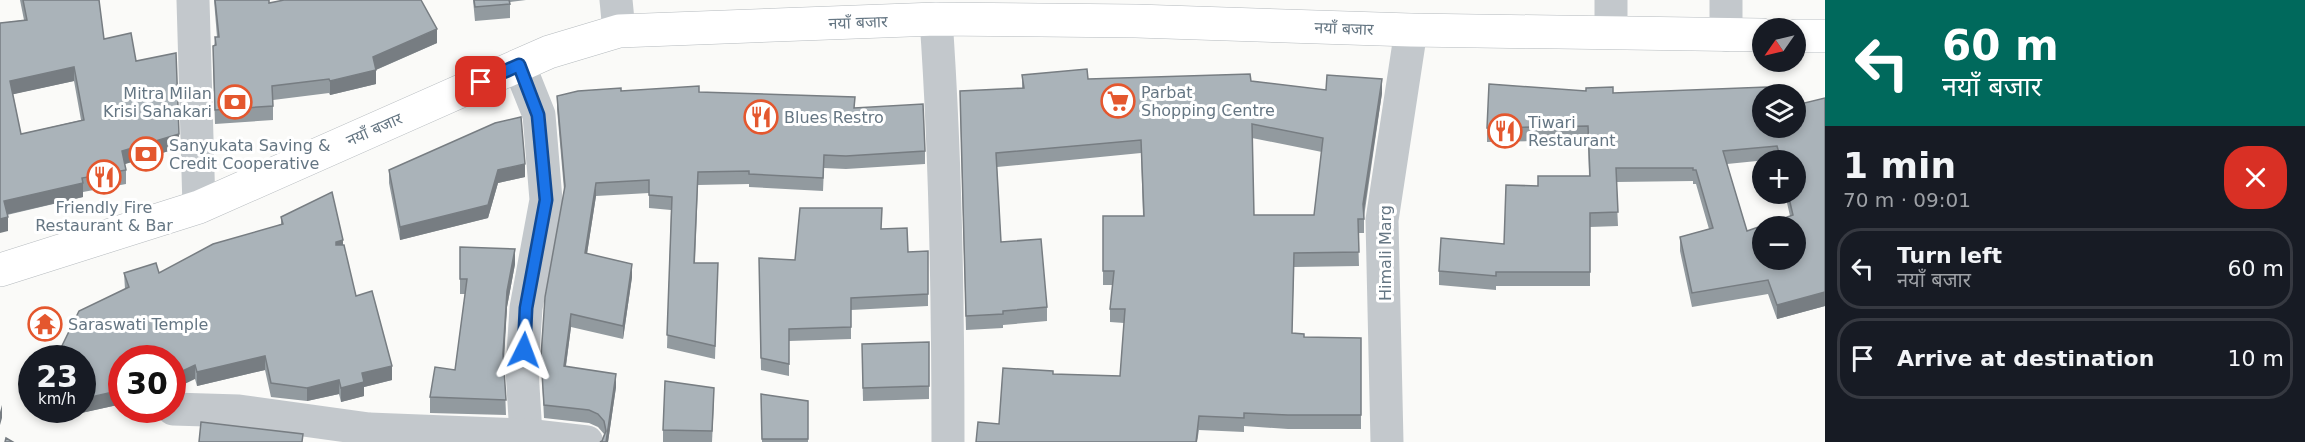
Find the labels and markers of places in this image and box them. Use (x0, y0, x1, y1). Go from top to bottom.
pin (455, 56, 506, 107)
supermarket icon: Parbat Shopping Centre (1100, 83, 1136, 119)
place label: Parbat Shopping Centre (1141, 83, 1275, 120)
place label: Mitra Milan Krisi Sahakari (103, 84, 212, 121)
bank icon: Mitra Milan Krisi Sahakari (217, 84, 253, 120)
restaurant icon: Blues Restro (743, 99, 779, 135)
place label: Blues Restro (784, 108, 884, 127)
restaurant icon: Tiwari Restaurant (1487, 113, 1523, 149)
place label: Tiwari Restaurant (1527, 113, 1616, 150)
bank icon: Sanyukata Saving & Credit Cooperative (128, 136, 164, 172)
place label: Sanyukata Saving & Credit Cooperative (169, 136, 330, 173)
restaurant icon: Friendly Fire Restaurant & Bar (86, 159, 122, 195)
place label: Friendly Fire Restaurant & Bar (35, 198, 173, 235)
temple icon: Saraswati Temple (27, 306, 63, 342)
place label: Saraswati Temple (68, 315, 208, 334)

